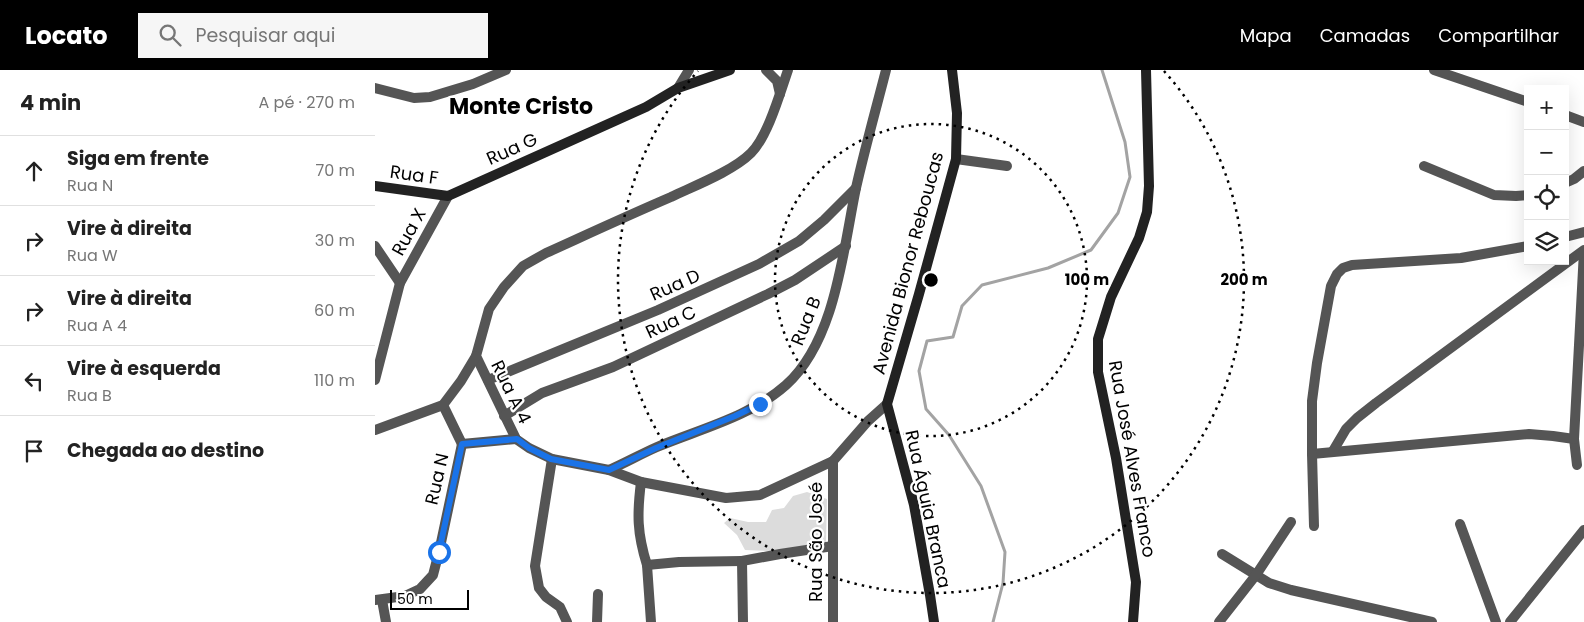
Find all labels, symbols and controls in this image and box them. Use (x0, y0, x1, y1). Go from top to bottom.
search box (138, 13, 488, 58)
text: Locato (25, 19, 108, 52)
icon: search (156, 21, 184, 49)
text: Pesquisar aqui (196, 22, 335, 49)
text: Mapa (1240, 23, 1292, 48)
text: Camadas (1320, 23, 1410, 48)
text: Compartilhar (1438, 23, 1559, 48)
map controls (1524, 85, 1569, 265)
button: + (1524, 85, 1569, 130)
text: 4 min (20, 88, 81, 117)
text: A pé · 270 m (259, 91, 355, 114)
district label: Monte Cristo (449, 91, 593, 122)
street label: Rua G (482, 126, 541, 171)
button: − (1524, 130, 1569, 175)
text: Siga em frente (67, 145, 209, 172)
street label: Avenida Bionor Reboucas (866, 149, 949, 377)
icon: ahead (20, 157, 48, 185)
text: 70 m (315, 159, 355, 182)
street label: Rua F (388, 159, 440, 190)
text: Rua N (67, 174, 113, 197)
button: locate (1524, 175, 1569, 220)
street label: Rua X (385, 204, 432, 260)
text: Vire à direita (67, 215, 192, 242)
button: layers (1524, 220, 1569, 265)
icon: right (20, 227, 48, 255)
text: 30 m (315, 229, 355, 252)
text: Rua W (67, 244, 118, 267)
street label: Rua D (646, 263, 704, 307)
text: 100 m (1065, 269, 1109, 290)
text: 200 m (1220, 269, 1268, 290)
centre of rings (922, 271, 940, 289)
text: Vire à direita (67, 285, 192, 312)
street label: Rua B (784, 293, 827, 349)
icon: right (20, 297, 48, 325)
text: 60 m (314, 299, 355, 322)
street label: Rua C (641, 299, 700, 344)
text: Rua A 4 (67, 314, 127, 337)
text: Vire à esquerda (67, 355, 221, 382)
street label: Rua A 4 (485, 356, 538, 428)
street label: Rua José Alves Franco (1103, 358, 1162, 559)
icon: left (20, 367, 48, 395)
text: 110 m (314, 369, 355, 392)
text: Rua B (67, 384, 112, 407)
route end (749, 393, 772, 416)
street label: Rua Águia Branca (900, 427, 957, 590)
icon: arrive (20, 437, 48, 465)
text: Chegada ao destino (67, 437, 264, 464)
street label: Rua N (418, 451, 455, 507)
street label: Rua São José (803, 482, 828, 602)
route start (428, 541, 451, 564)
scale bar (390, 587, 469, 610)
text: 50 m (397, 589, 433, 609)

